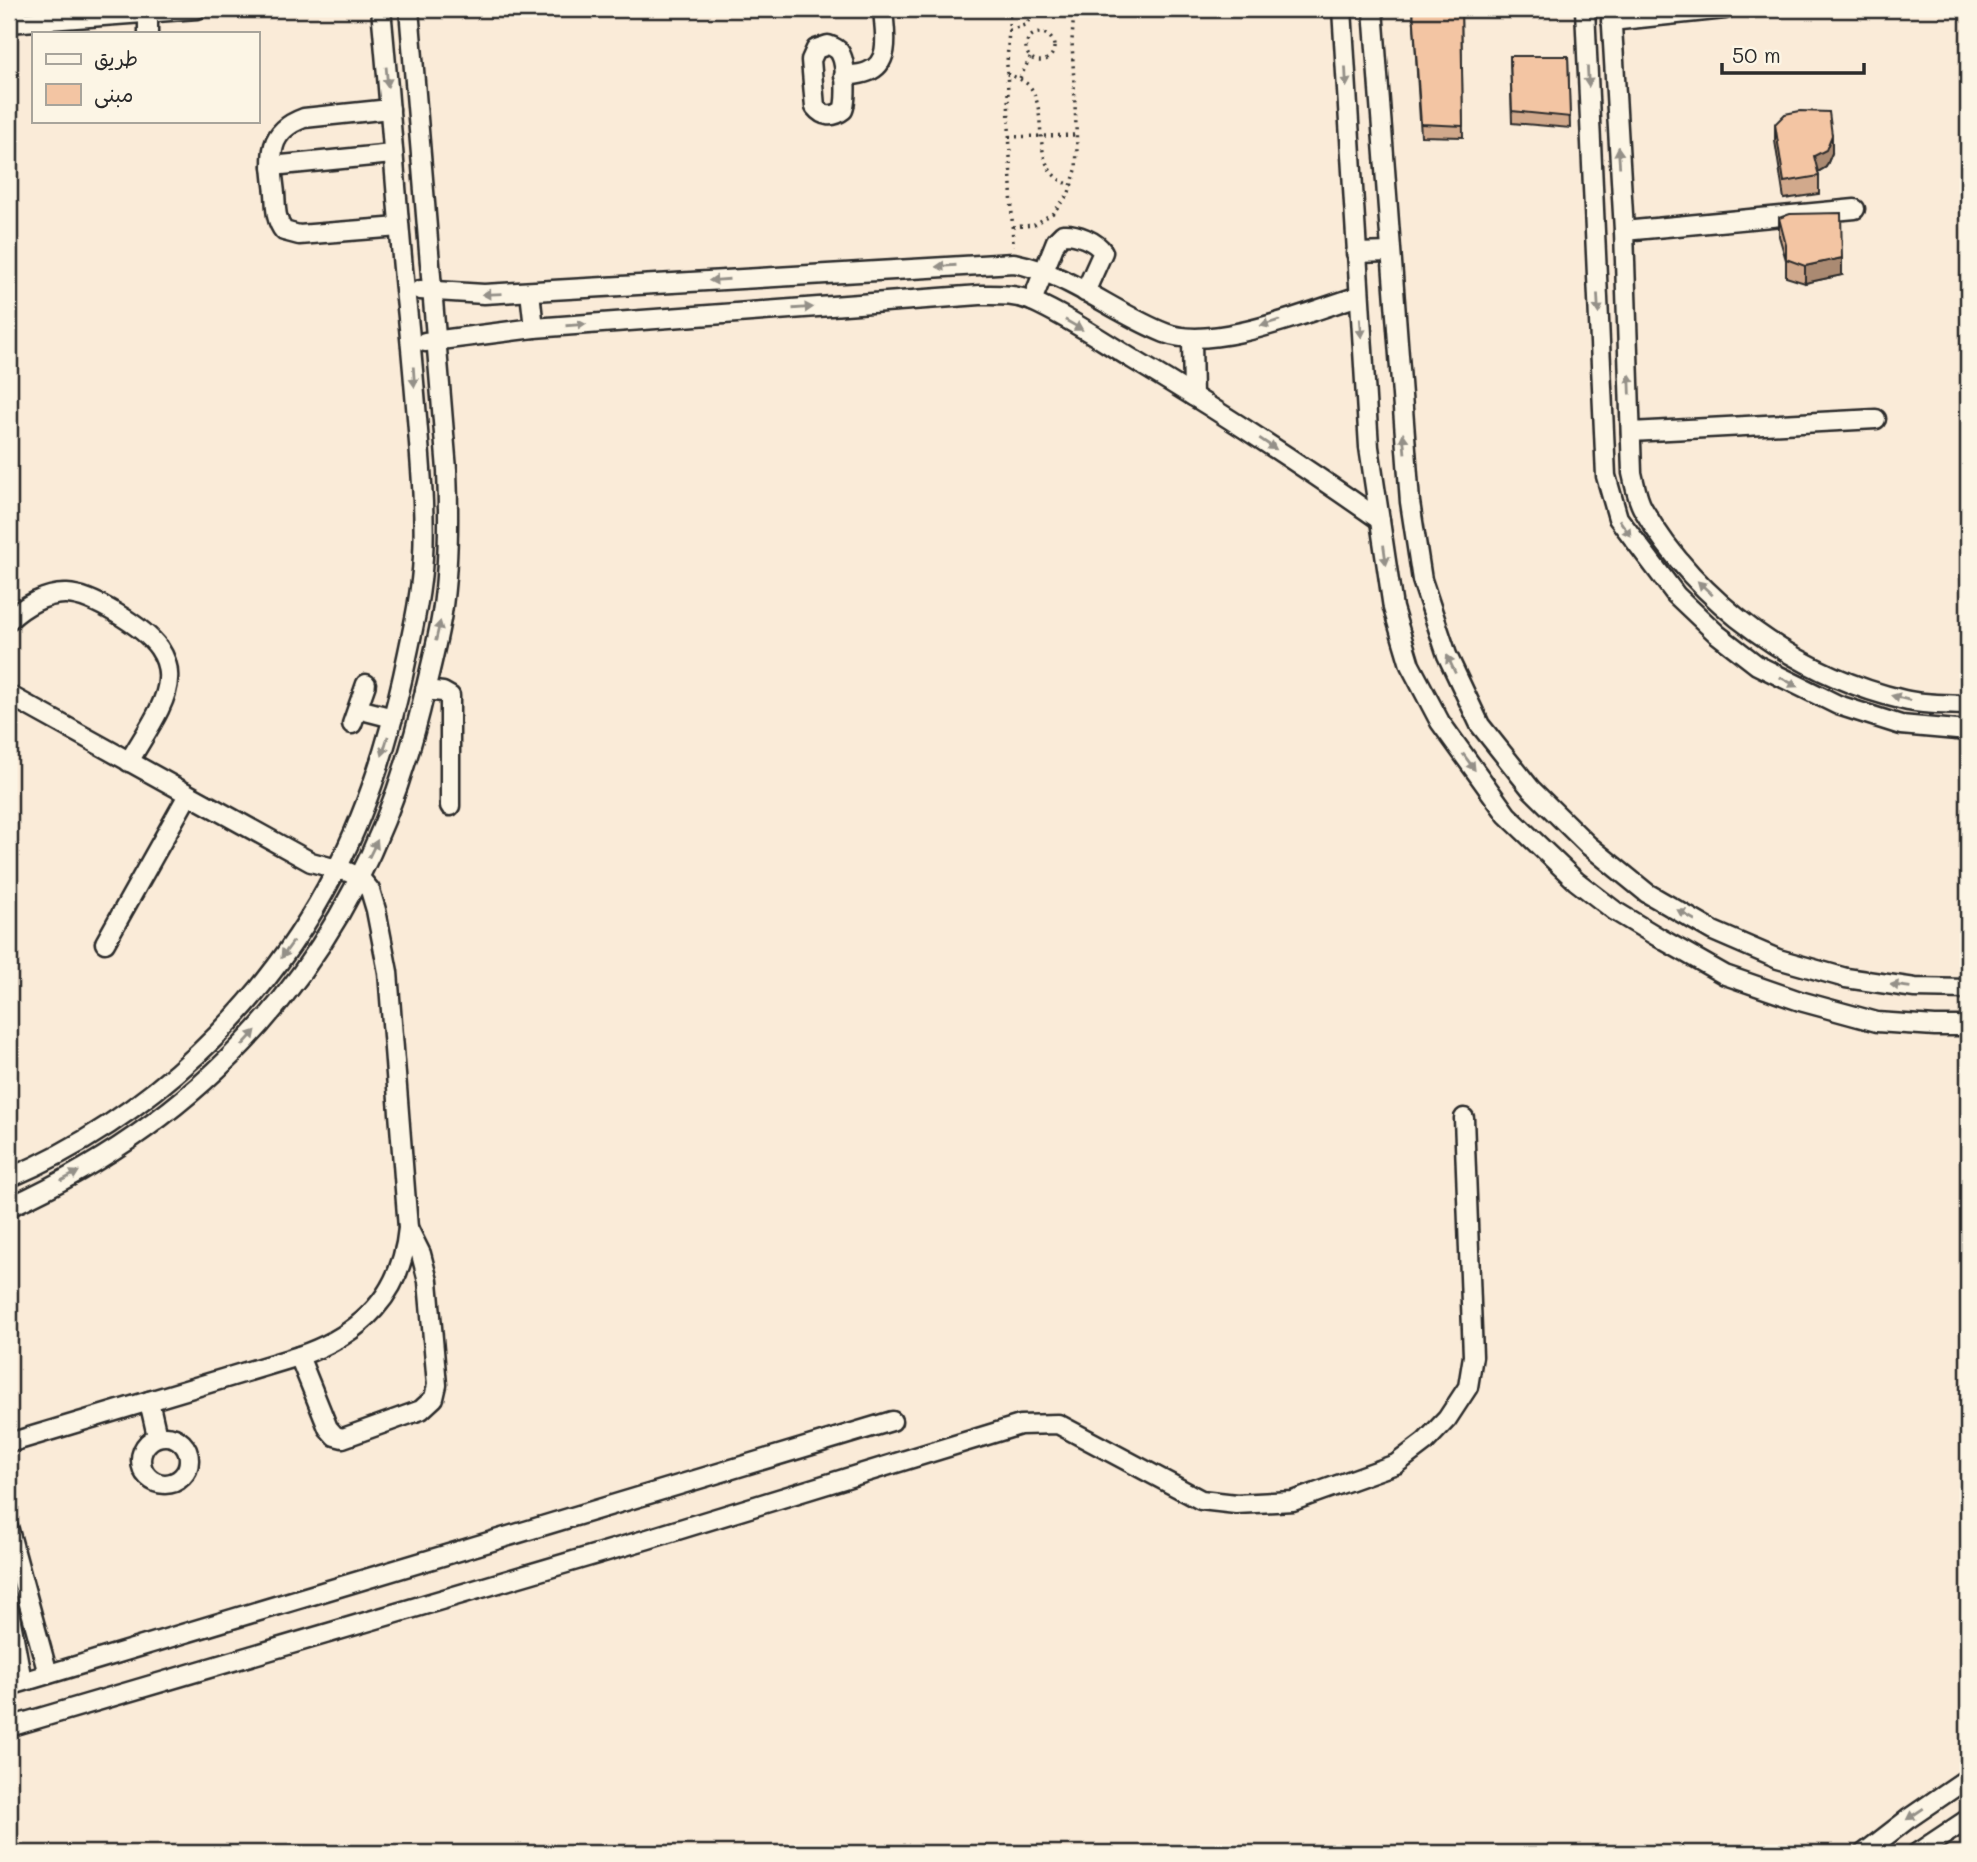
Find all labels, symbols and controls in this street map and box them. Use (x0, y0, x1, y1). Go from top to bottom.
legend (32, 32, 259, 122)
scale bar (1722, 32, 1863, 76)
text: 50 m (1732, 41, 1781, 68)
text: طريق (94, 44, 138, 71)
one-way arrow (382, 66, 393, 88)
one-way arrow (1341, 66, 1352, 88)
one-way arrow (1582, 66, 1593, 88)
text: مبنى (94, 80, 133, 109)
one-way arrow (1614, 145, 1625, 167)
one-way arrow (935, 260, 957, 271)
one-way arrow (707, 275, 729, 286)
one-way arrow (480, 288, 502, 299)
one-way arrow (1593, 293, 1604, 315)
one-way arrow (792, 303, 814, 314)
one-way arrow (1064, 318, 1084, 330)
one-way arrow (1356, 318, 1367, 340)
one-way arrow (565, 319, 587, 330)
one-way arrow (1259, 319, 1280, 329)
one-way arrow (409, 366, 420, 388)
one-way arrow (1624, 373, 1635, 395)
one-way arrow (1398, 431, 1409, 453)
one-way arrow (1258, 437, 1278, 450)
one-way arrow (1618, 519, 1632, 537)
one-way arrow (1380, 544, 1391, 566)
one-way arrow (1697, 580, 1714, 596)
one-way arrow (433, 620, 444, 642)
one-way arrow (1446, 654, 1457, 674)
one-way arrow (1779, 676, 1799, 687)
one-way arrow (1889, 692, 1911, 703)
one-way arrow (379, 736, 389, 757)
one-way arrow (1462, 753, 1476, 771)
one-way arrow (368, 839, 379, 859)
one-way arrow (1676, 909, 1695, 922)
one-way arrow (280, 941, 294, 959)
one-way arrow (1889, 980, 1911, 991)
one-way arrow (241, 1029, 257, 1047)
one-way arrow (60, 1171, 80, 1182)
one-way arrow (1906, 1807, 1924, 1821)

